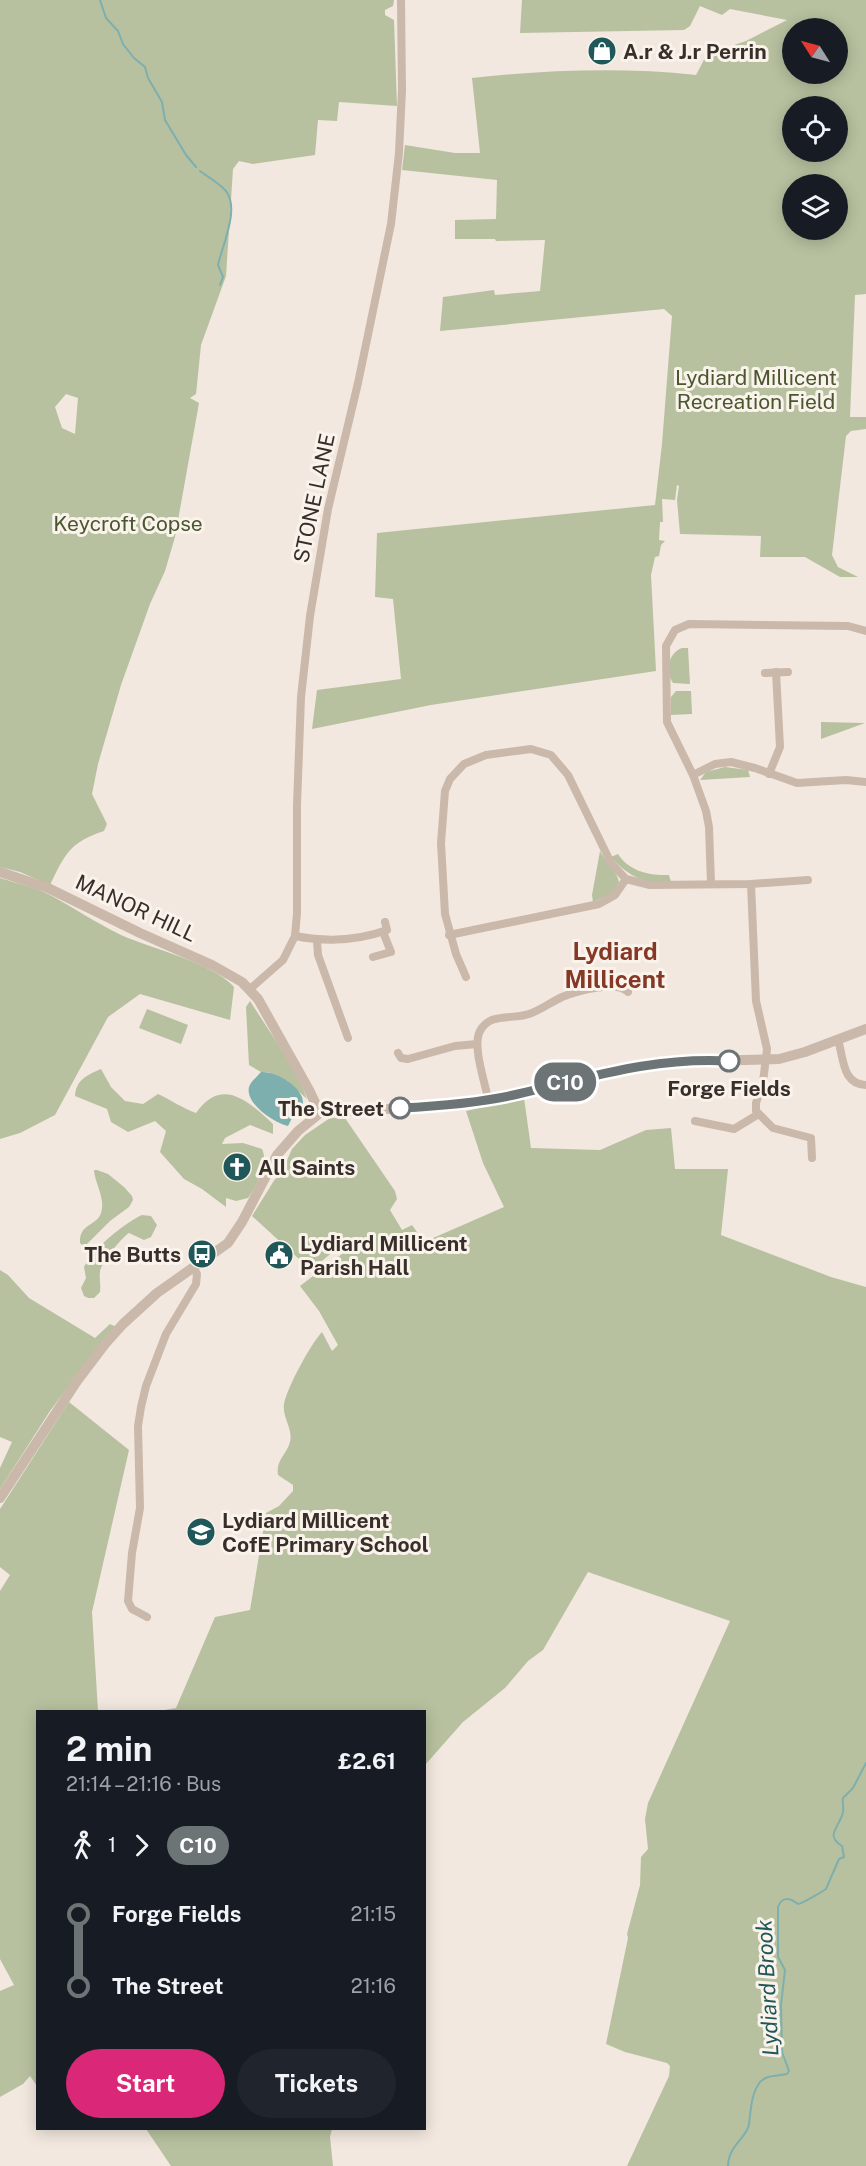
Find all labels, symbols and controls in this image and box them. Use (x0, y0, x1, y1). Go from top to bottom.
north arrow (782, 18, 848, 84)
map controls (782, 18, 848, 240)
shop icon: A.r & J.r Perrin (586, 35, 618, 67)
place label: A.r & J.r Perrin (623, 39, 767, 64)
button: locate (782, 96, 848, 162)
button: layers (782, 174, 848, 240)
park label: Lydiard Millicent Recreation Field (675, 365, 837, 414)
street label: STONE LANE (288, 431, 340, 565)
park label: Keycroft Copse (53, 511, 203, 536)
street label: MANOR HILL (72, 869, 200, 947)
district label: Lydiard Millicent (565, 937, 665, 993)
marker: Forge Fields (718, 1050, 740, 1072)
line badge: C10 (530, 1062, 600, 1102)
text: C10 (546, 1070, 584, 1095)
place label: Forge Fields (667, 1076, 791, 1101)
place label: The Street (278, 1096, 384, 1121)
marker: The Street (389, 1097, 411, 1119)
church icon: All Saints (221, 1151, 253, 1183)
place label: All Saints (258, 1155, 355, 1180)
place label: Lydiard Millicent Parish Hall (300, 1231, 467, 1280)
bus stop icon: The Butts (186, 1238, 218, 1270)
public building icon: Lydiard Millicent Parish Hall (263, 1239, 295, 1271)
place label: The Butts (84, 1242, 181, 1267)
place label: Lydiard Millicent CofE Primary School (222, 1508, 429, 1557)
school or university icon: Lydiard Millicent CofE Primary School (185, 1516, 217, 1548)
text: 2 min (66, 1730, 152, 1768)
text: £2.61 (338, 1748, 396, 1774)
text: 21:14 – 21:16 · Bus (66, 1772, 221, 1796)
icon: walk (66, 1829, 99, 1862)
icon: forward (125, 1829, 158, 1862)
text: 1 (108, 1833, 116, 1857)
text: C10 (179, 1833, 217, 1858)
text: Forge Fields (112, 1901, 241, 1927)
text: 21:15 (350, 1902, 396, 1926)
water label: Lydiard Brook (750, 1919, 784, 2057)
text: The Street (112, 1973, 223, 1999)
text: 21:16 (351, 1974, 396, 1998)
button: Start (66, 2049, 225, 2118)
button: Tickets (237, 2049, 396, 2118)

